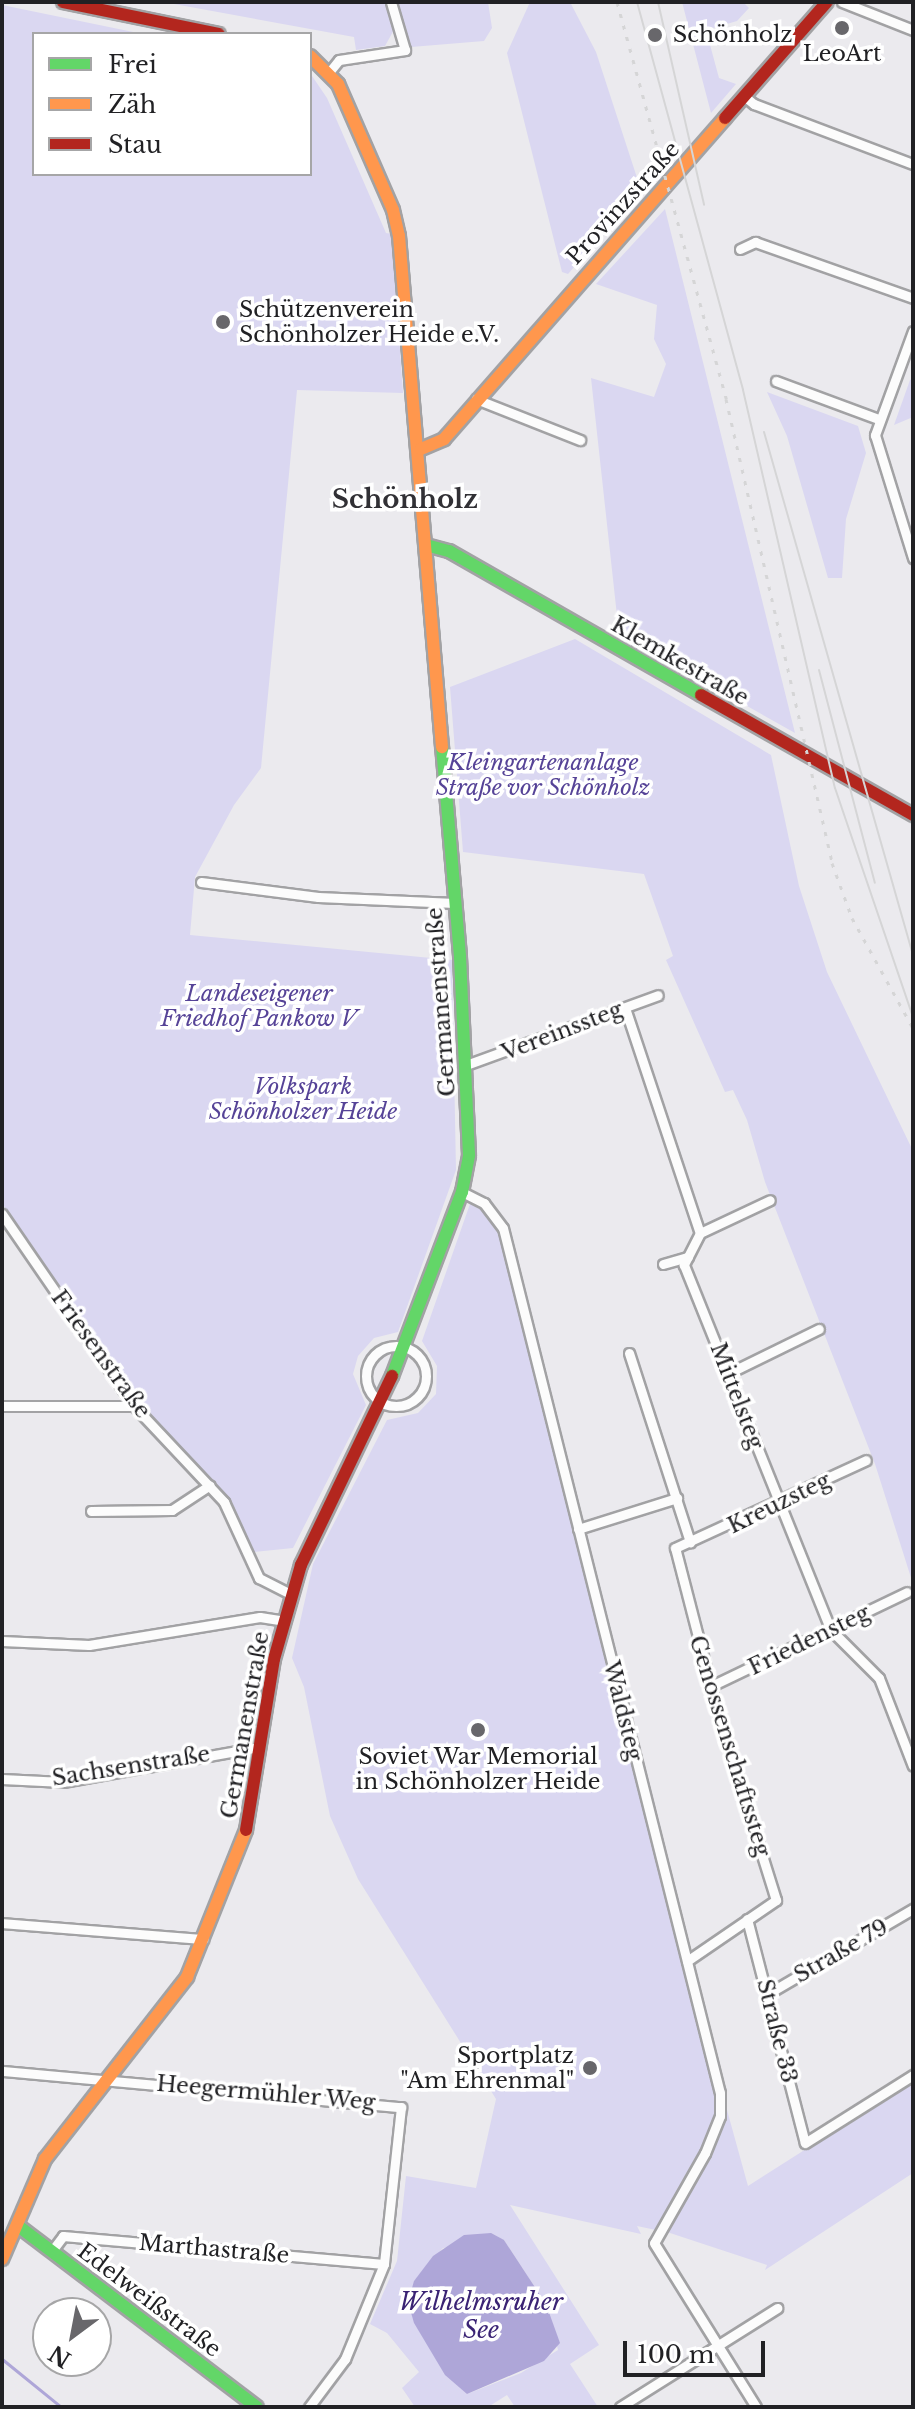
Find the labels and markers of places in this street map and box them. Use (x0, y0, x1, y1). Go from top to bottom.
marker: LeoArt (833, 19, 851, 37)
place label: Schönholz (673, 22, 793, 48)
marker: Schönholz (644, 24, 666, 46)
place label: LeoArt (803, 41, 881, 67)
place label: Schützenverein Schönholzer Heide e.V. (239, 296, 500, 348)
marker: Schützenverein Schönholzer Heide e.V. (214, 313, 232, 331)
marker: Soviet War Memorial in Schönholzer Heide (469, 1721, 487, 1739)
place label: Soviet War Memorial in Schönholzer Heide (355, 1743, 601, 1794)
place label: Sportplatz "Am Ehrenmal" (400, 2042, 574, 2094)
marker: Sportplatz "Am Ehrenmal" (581, 2059, 599, 2077)

